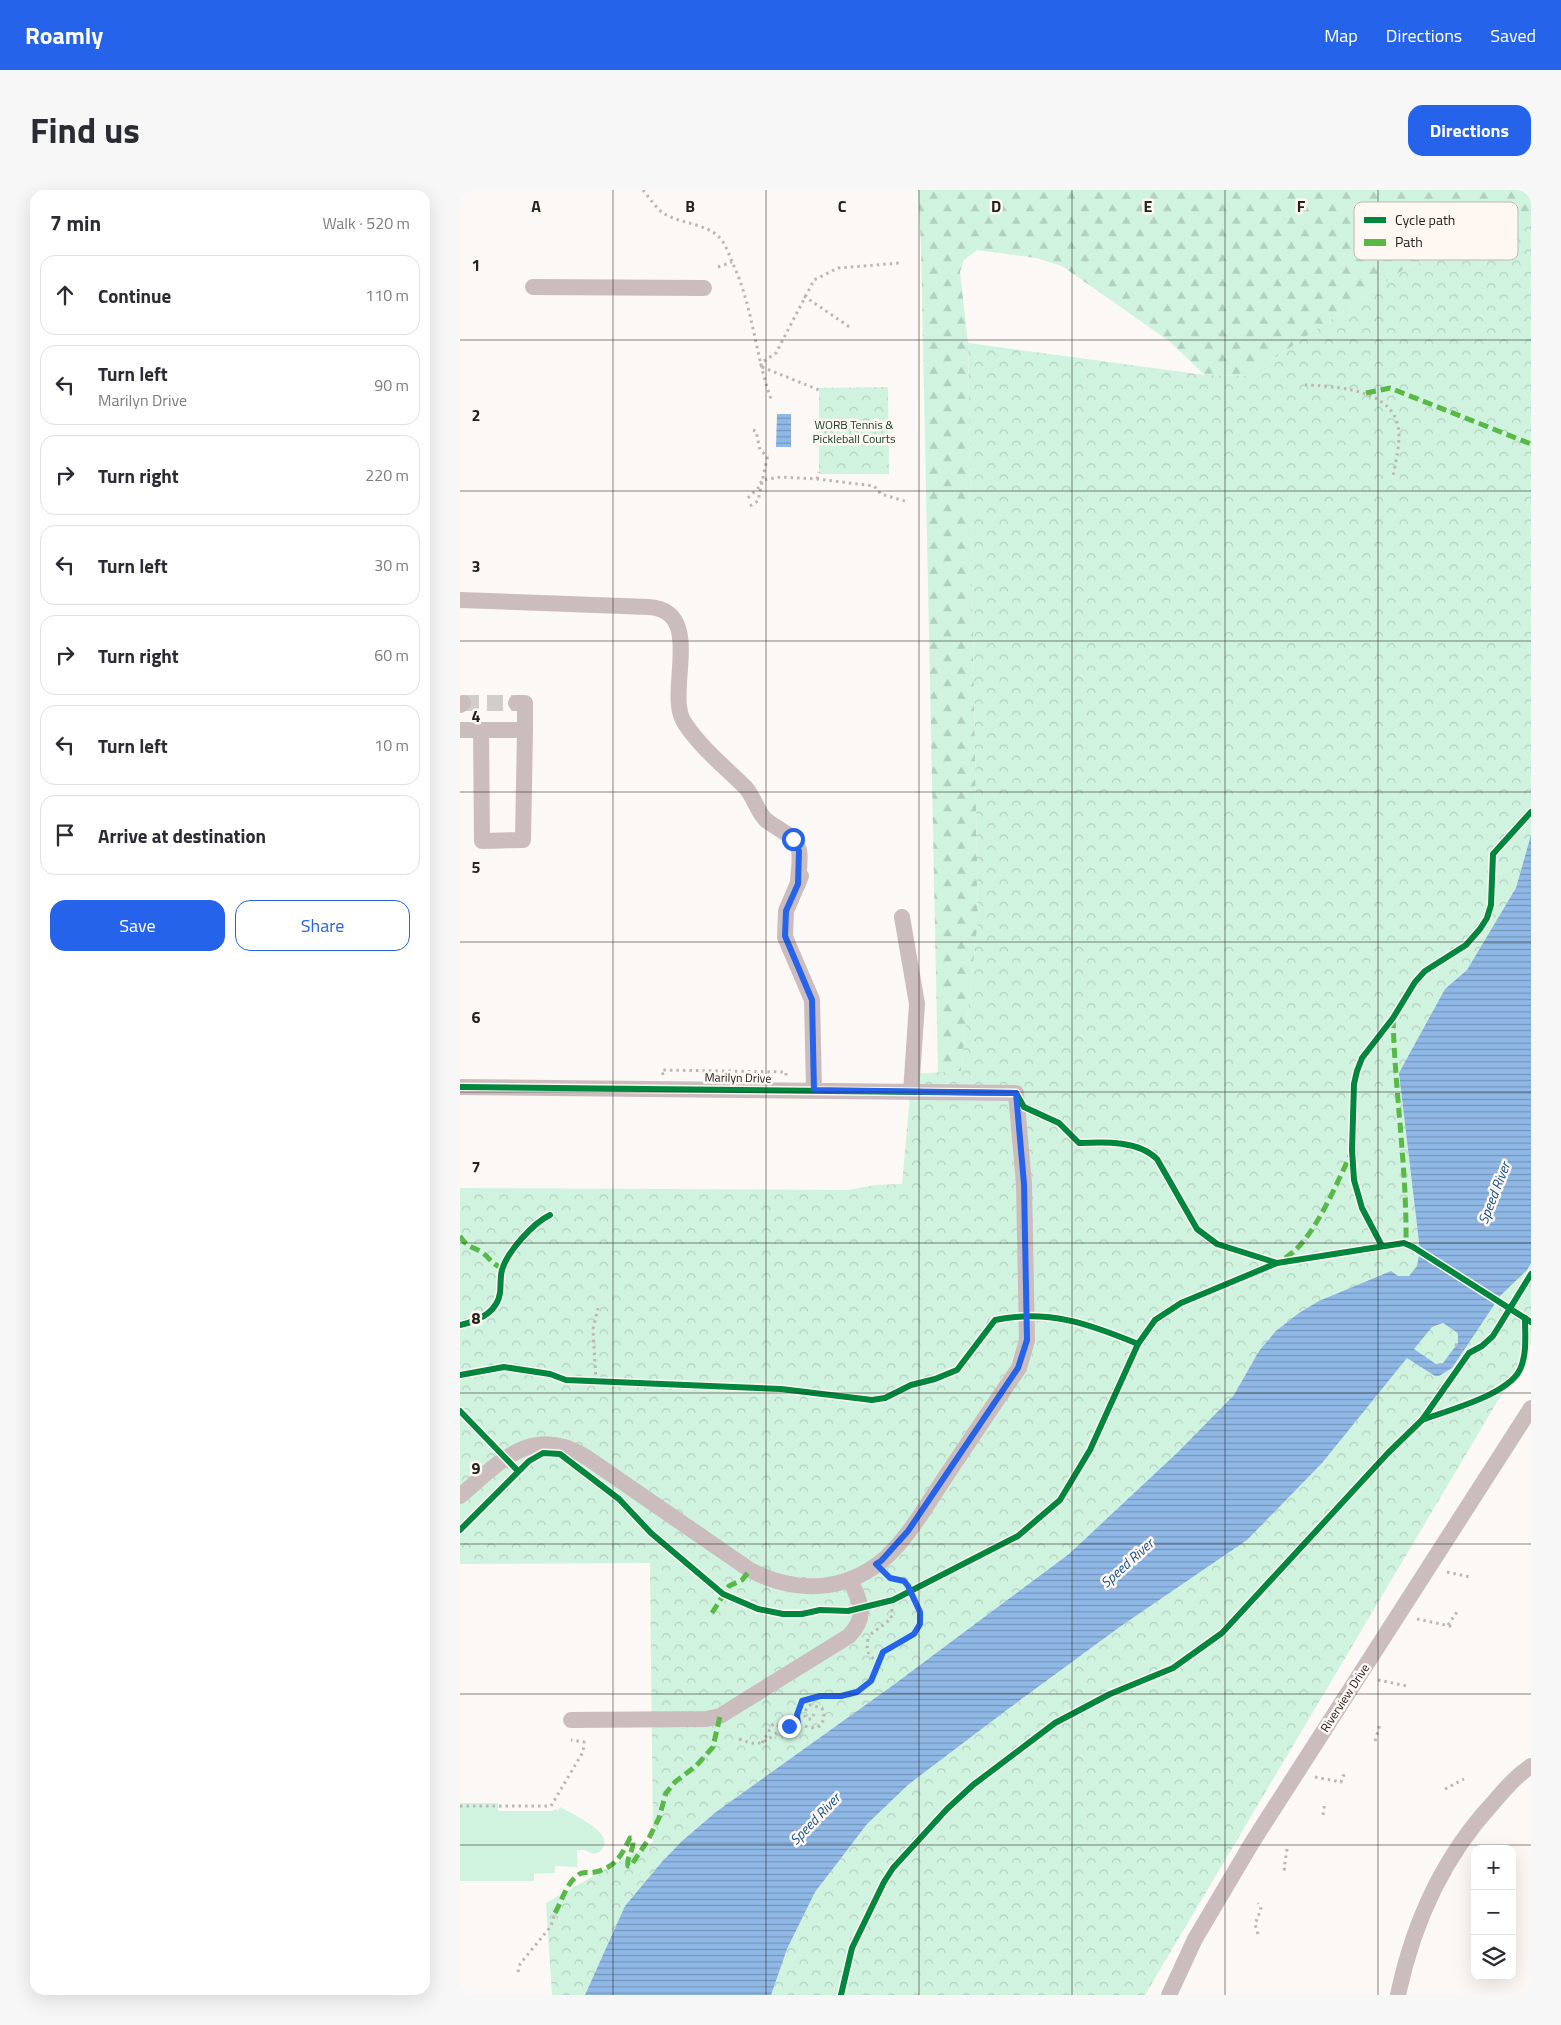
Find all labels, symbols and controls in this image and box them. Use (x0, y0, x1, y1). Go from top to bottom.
text: Roamly (25, 17, 103, 53)
text: Map (1324, 22, 1358, 49)
text: Directions (1386, 22, 1462, 49)
text: Saved (1490, 22, 1536, 49)
text: Find us (30, 103, 140, 157)
button: Directions (1408, 105, 1531, 156)
text: A (531, 194, 541, 218)
text: B (685, 194, 695, 218)
text: C (838, 194, 847, 218)
text: D (991, 194, 1001, 218)
text: E (1144, 194, 1153, 218)
text: F (1297, 194, 1306, 218)
legend (1354, 202, 1518, 260)
text: 7 min (50, 207, 101, 239)
text: Cycle path (1395, 209, 1455, 230)
text: Walk · 520 m (322, 211, 410, 235)
text: Path (1395, 231, 1423, 252)
text: 1 (472, 253, 480, 277)
icon: ahead (51, 281, 79, 309)
text: Continue (98, 281, 171, 310)
text: 110 m (365, 283, 409, 307)
text: Turn left (98, 359, 168, 388)
icon: left (51, 371, 79, 399)
text: 90 m (374, 373, 409, 397)
text: Marilyn Drive (98, 388, 187, 412)
text: 2 (472, 403, 480, 427)
park label: WORB Tennis & Pickleball Courts (812, 415, 896, 448)
icon: right (51, 461, 79, 489)
text: Turn right (98, 461, 179, 490)
text: 220 m (365, 463, 409, 487)
icon: left (51, 551, 79, 579)
text: Turn left (98, 551, 168, 580)
text: 30 m (374, 553, 409, 577)
text: 3 (472, 554, 480, 578)
icon: right (51, 641, 79, 669)
text: Turn right (98, 641, 179, 670)
text: 60 m (374, 643, 409, 667)
text: 4 (472, 704, 481, 728)
icon: left (51, 731, 79, 759)
text: Turn left (98, 731, 168, 760)
text: 10 m (374, 733, 409, 757)
icon: arrive (51, 821, 79, 849)
text: Arrive at destination (98, 821, 266, 850)
route start (782, 828, 805, 851)
text: 5 (472, 855, 481, 879)
button: Save (50, 900, 225, 951)
button: Share (235, 900, 410, 951)
text: 6 (472, 1005, 481, 1029)
street label: Marilyn Drive (704, 1067, 772, 1088)
text: 7 (472, 1155, 480, 1179)
water label: Speed River (1472, 1157, 1516, 1227)
text: 8 (472, 1306, 481, 1330)
text: 9 (472, 1456, 481, 1480)
water label: Speed River (1096, 1532, 1159, 1592)
street label: Riverview Drive (1315, 1660, 1374, 1736)
route end (778, 1715, 801, 1738)
water label: Speed River (785, 1787, 846, 1849)
map controls (1471, 1845, 1516, 1980)
button: + (1471, 1845, 1516, 1890)
button: − (1471, 1890, 1516, 1935)
button: layers (1471, 1935, 1516, 1980)

